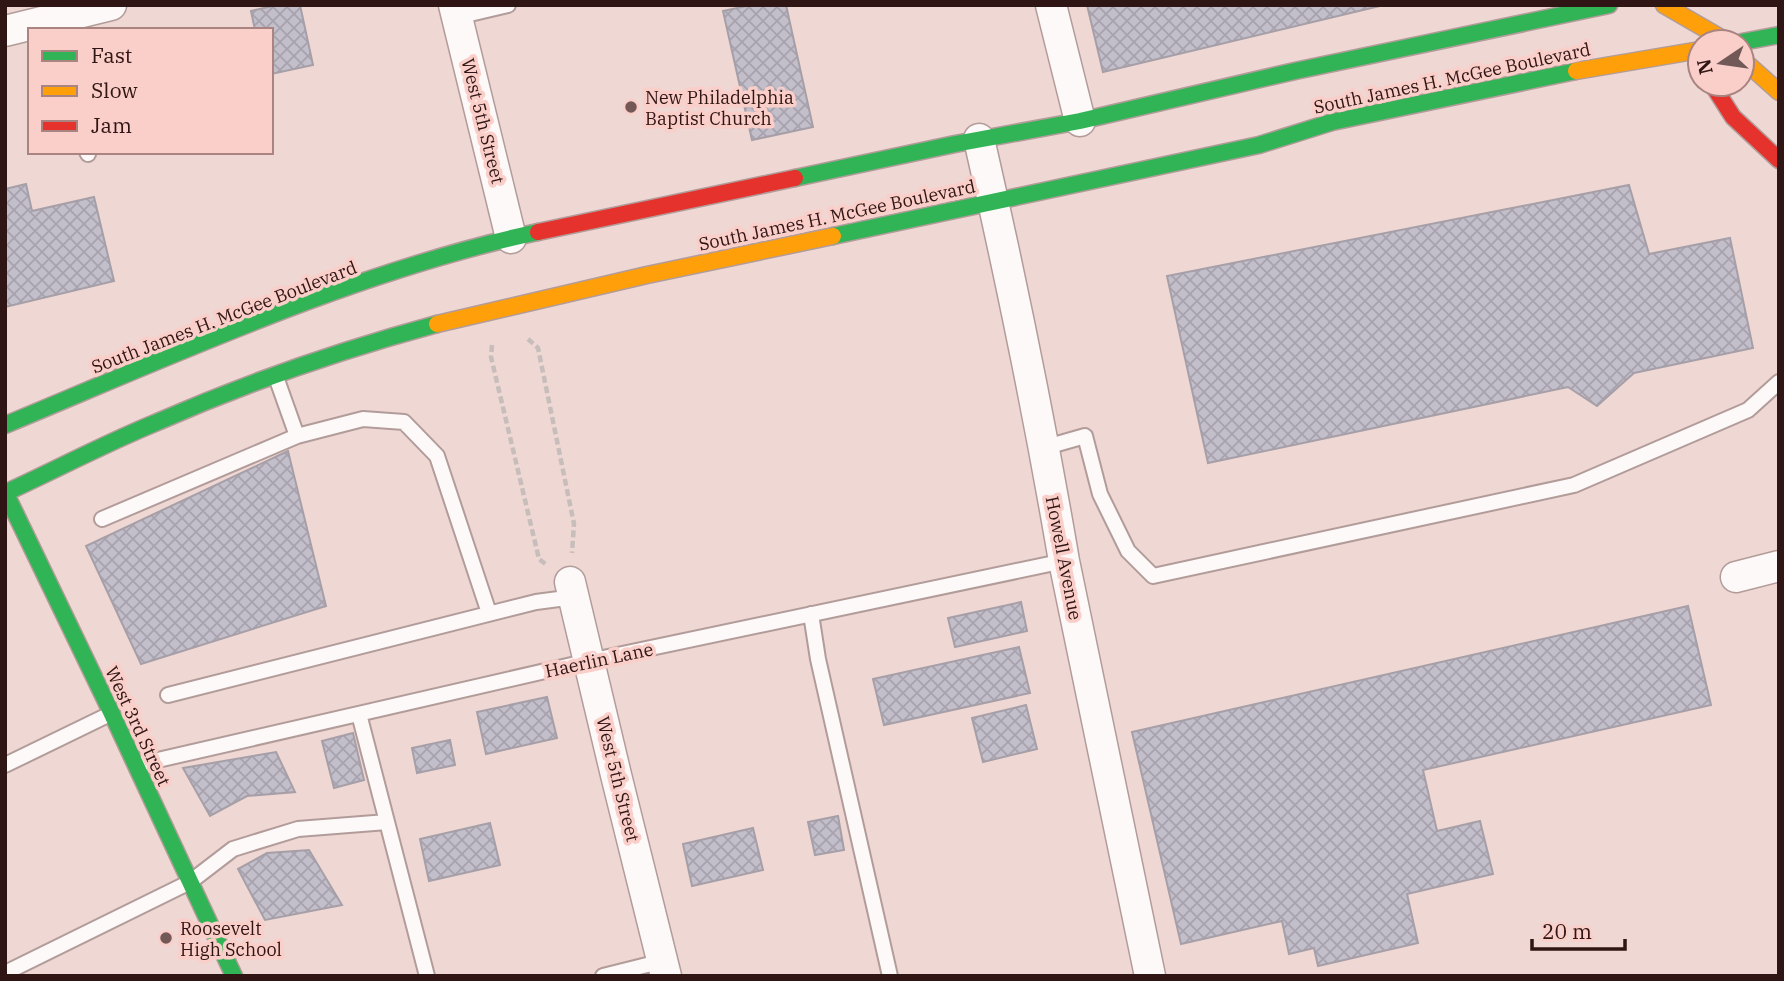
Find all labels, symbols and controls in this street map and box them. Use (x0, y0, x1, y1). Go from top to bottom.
legend (28, 28, 273, 154)
north arrow (1686, 28, 1756, 98)
street label: South James H. McGee Boulevard (1311, 37, 1593, 119)
text: Fast (91, 41, 132, 69)
street label: West 5th Street (456, 56, 510, 186)
text: N (1691, 57, 1718, 77)
text: Slow (91, 76, 138, 104)
place label: New Philadelphia Baptist Church (645, 86, 794, 130)
marker: New Philadelphia Baptist Church (623, 99, 639, 115)
text: Jam (91, 111, 132, 139)
street label: South James H. McGee Boulevard (696, 174, 978, 256)
street label: South James H. McGee Boulevard (88, 256, 360, 378)
street label: Howell Avenue (1041, 494, 1087, 622)
street label: Haerlin Lane (543, 637, 655, 683)
street label: West 3rd Street (100, 662, 176, 790)
street label: West 5th Street (591, 714, 645, 844)
scale bar (1532, 908, 1625, 952)
place label: Roosevelt High School (180, 917, 282, 961)
text: 20 m (1542, 917, 1592, 945)
marker: Roosevelt High School (158, 930, 174, 946)

